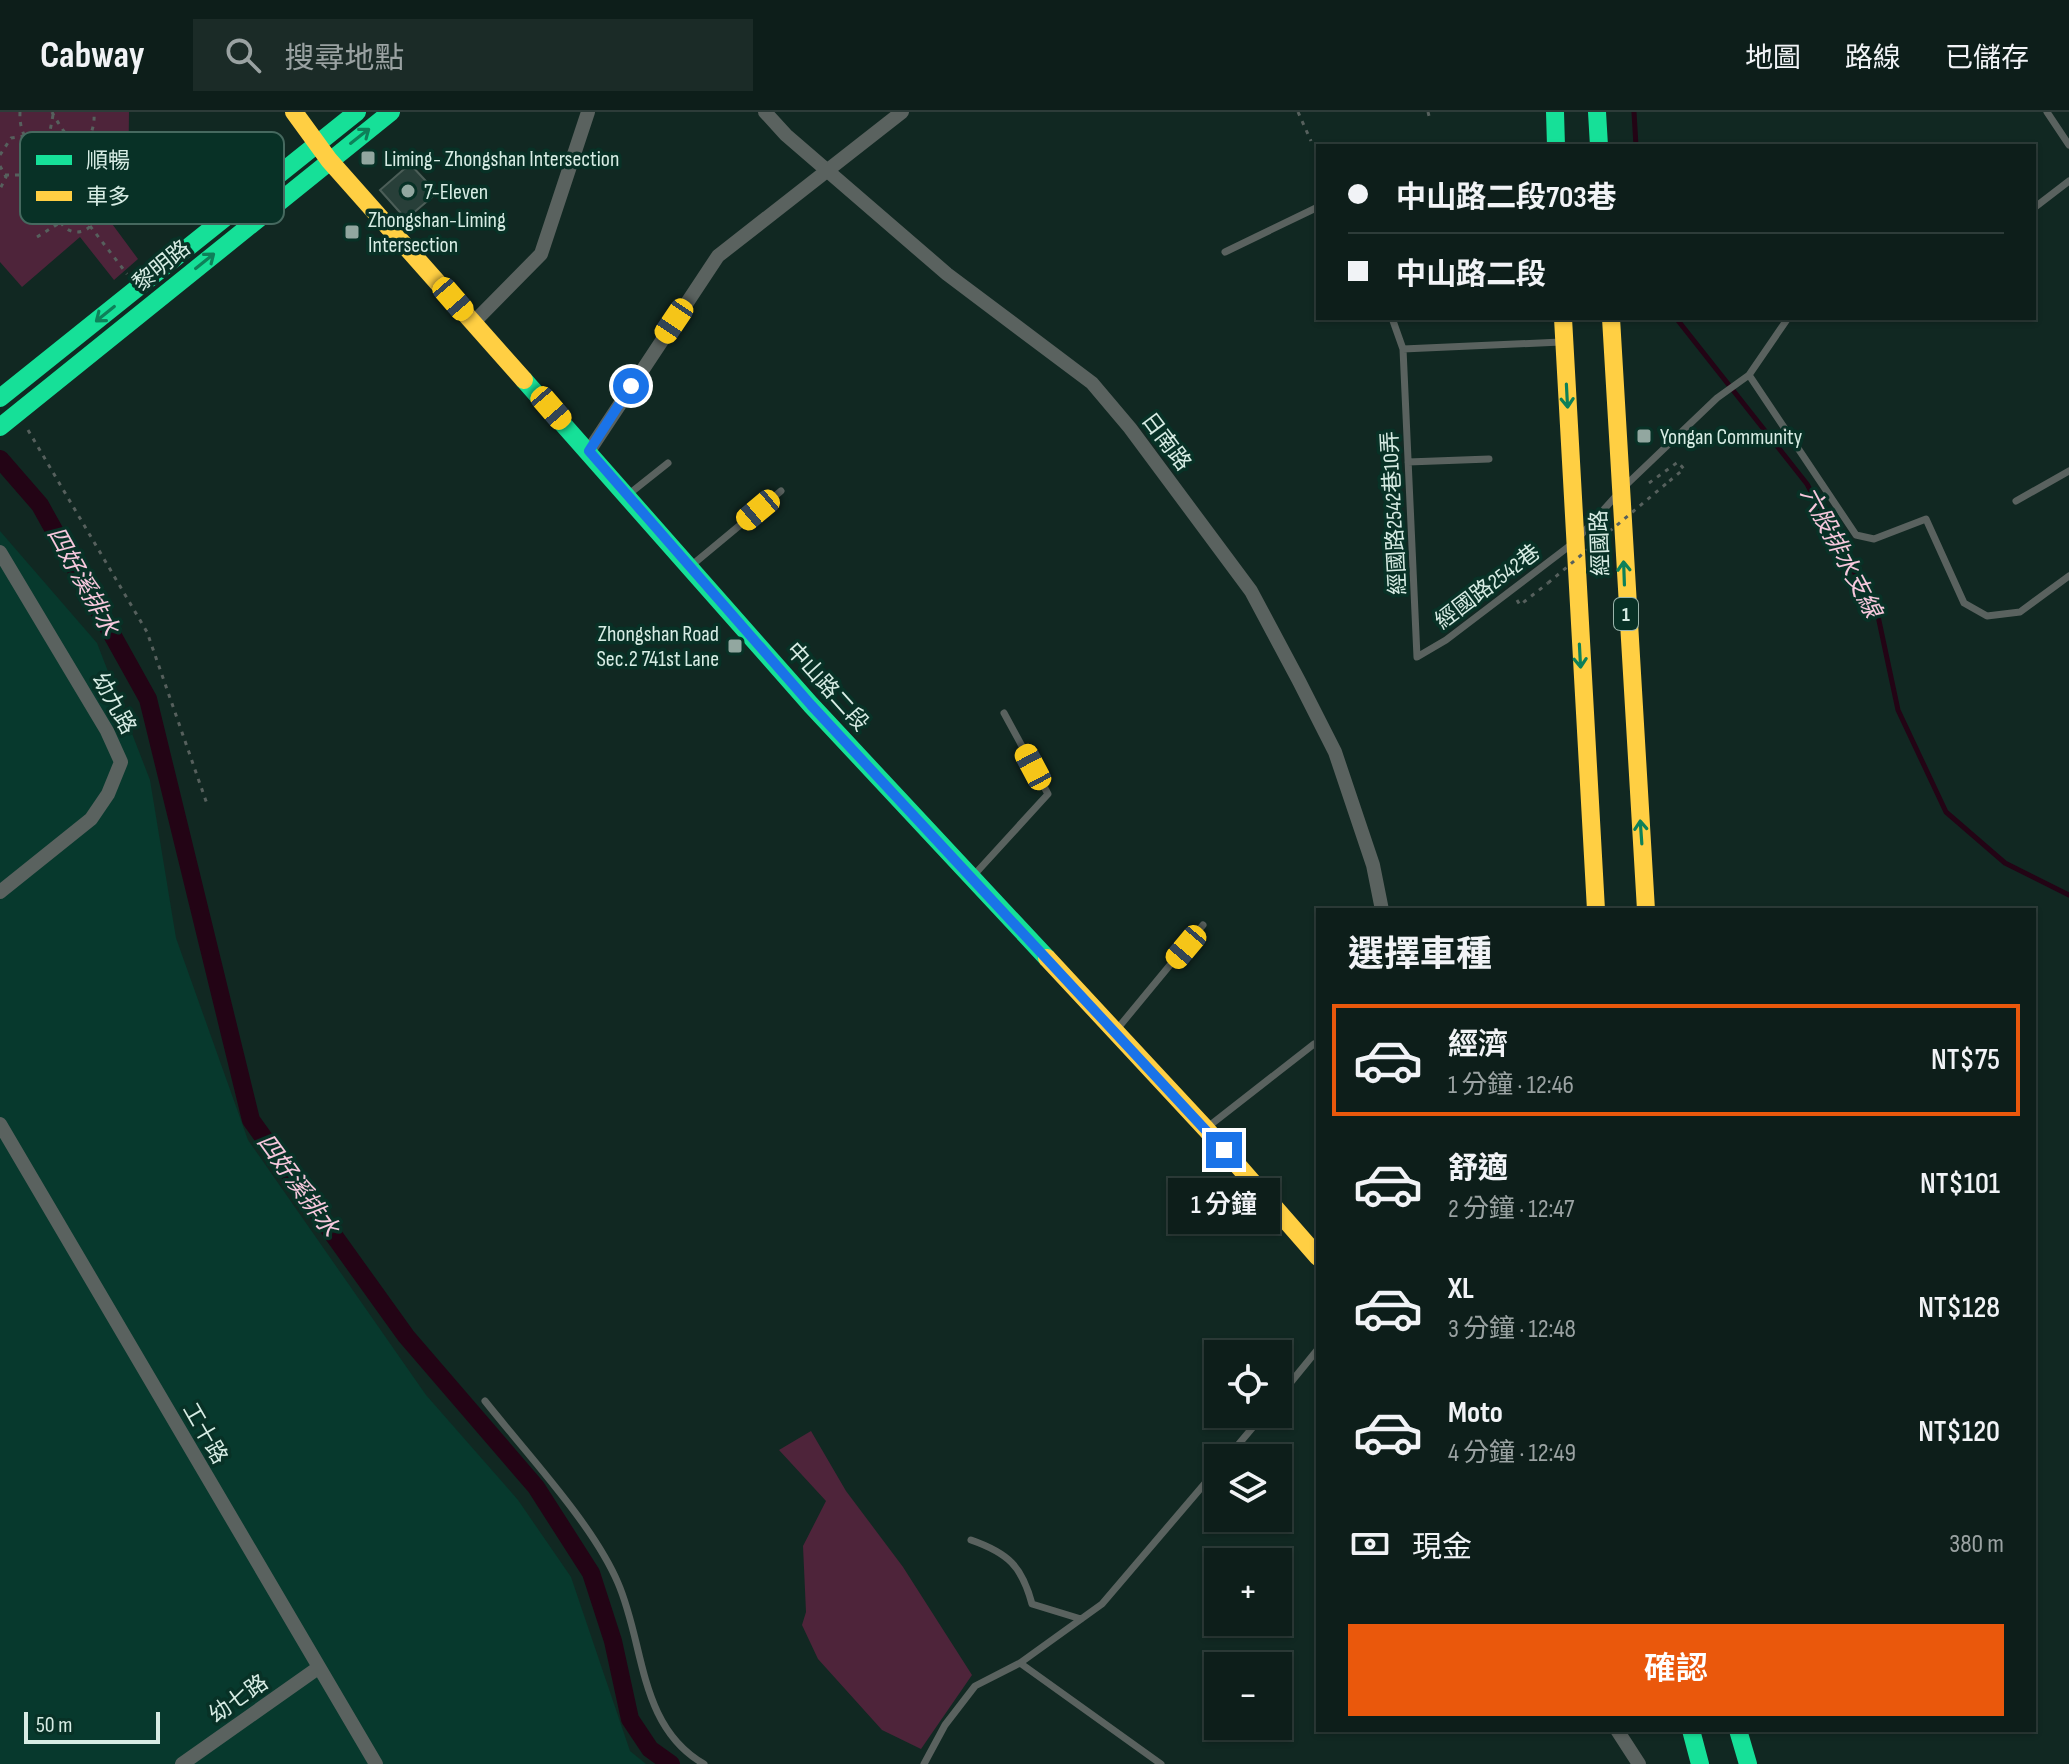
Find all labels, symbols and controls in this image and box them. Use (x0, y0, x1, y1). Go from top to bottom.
search box (193, 19, 753, 91)
text: Cabway (40, 33, 145, 78)
icon: search (221, 33, 265, 77)
text: 搜尋地點 (285, 41, 405, 77)
text: 地圖 (1745, 42, 1801, 75)
text: 路線 (1845, 42, 1901, 75)
text: 已儲存 (1945, 42, 2029, 75)
one-way arrow (349, 127, 370, 144)
legend (20, 132, 284, 224)
place label: Liming- Zhongshan Intersection (384, 146, 619, 173)
text: 順暢 (86, 148, 130, 175)
marker: Liming- Zhongshan Intersection (359, 149, 377, 167)
place label: 7-Eleven (424, 179, 488, 206)
text: 中山路二段703巷 (1396, 180, 1617, 216)
marker: 7-Eleven (399, 182, 417, 200)
text: 車多 (86, 184, 130, 211)
place label: Zhongshan-Liming Intersection (368, 207, 506, 259)
marker: Zhongshan-Liming Intersection (343, 223, 361, 241)
street label: 黎明路 (128, 235, 196, 297)
one-way arrow (194, 252, 215, 270)
text: 中山路二段 (1396, 257, 1546, 293)
car (428, 273, 478, 325)
car (651, 294, 697, 348)
one-way arrow (95, 305, 116, 322)
route start (613, 368, 649, 404)
car (526, 382, 576, 434)
one-way arrow (1560, 382, 1575, 409)
street label: 日南路 (1135, 407, 1196, 476)
place label: Yongan Community (1660, 424, 1803, 451)
marker: Yongan Community (1635, 427, 1653, 445)
street label: 經國路2542巷10弄 (1377, 430, 1412, 595)
water label: 六股排水支線 (1794, 482, 1889, 625)
car (732, 485, 784, 535)
street label: 經國路 (1586, 509, 1615, 576)
water label: 四好溪排水 (41, 522, 125, 642)
street label: 經國路2542巷 (1430, 539, 1546, 635)
one-way arrow (1617, 560, 1632, 587)
road number: 1 (1614, 598, 1638, 630)
place label: Zhongshan Road Sec.2 741st Lane (596, 621, 719, 673)
marker: Zhongshan Road Sec.2 741st Lane (726, 637, 744, 655)
street label: 中山路二段 (780, 637, 874, 737)
one-way arrow (1573, 642, 1588, 669)
street label: 幼九路 (86, 668, 141, 739)
car (1011, 740, 1055, 794)
one-way arrow (1633, 819, 1648, 846)
car (1161, 921, 1211, 973)
text: 選擇車種 (1348, 934, 1492, 977)
icon: car (1352, 1024, 1424, 1096)
text: 經濟 (1448, 1027, 1508, 1063)
text: NT$75 (1931, 1042, 2000, 1078)
text: 1 分鐘 · 12:46 (1448, 1070, 1574, 1101)
water label: 四好溪排水 (251, 1128, 345, 1243)
route end (1206, 1132, 1242, 1168)
icon: car (1352, 1148, 1424, 1220)
text: 舒適 (1448, 1151, 1508, 1187)
text: NT$101 (1920, 1166, 2000, 1202)
callout: 1 分鐘 (1168, 1178, 1280, 1234)
text: 1 分鐘 (1191, 1190, 1257, 1221)
text: 2 分鐘 · 12:47 (1448, 1194, 1574, 1225)
text: XL (1448, 1271, 1474, 1307)
icon: car (1352, 1272, 1424, 1344)
text: NT$128 (1918, 1290, 2000, 1326)
text: 3 分鐘 · 12:48 (1448, 1314, 1576, 1345)
map controls (1204, 1340, 1292, 1740)
button: locate (1204, 1340, 1292, 1428)
text: Moto (1448, 1395, 1503, 1431)
icon: car (1352, 1396, 1424, 1468)
street label: 工十路 (177, 1398, 233, 1469)
text: NT$120 (1918, 1414, 2000, 1450)
text: 4 分鐘 · 12:49 (1448, 1438, 1576, 1469)
button: layers (1204, 1444, 1292, 1532)
icon: cash (1348, 1522, 1392, 1566)
text: 380 m (1949, 1529, 2004, 1560)
text: 現金 (1412, 1530, 1472, 1566)
button: + (1204, 1548, 1292, 1636)
button: 確認 (1348, 1624, 2004, 1716)
button: − (1204, 1652, 1292, 1740)
street label: 幼七路 (204, 1669, 274, 1729)
scale bar (24, 1708, 160, 1744)
text: 50 m (36, 1712, 72, 1739)

